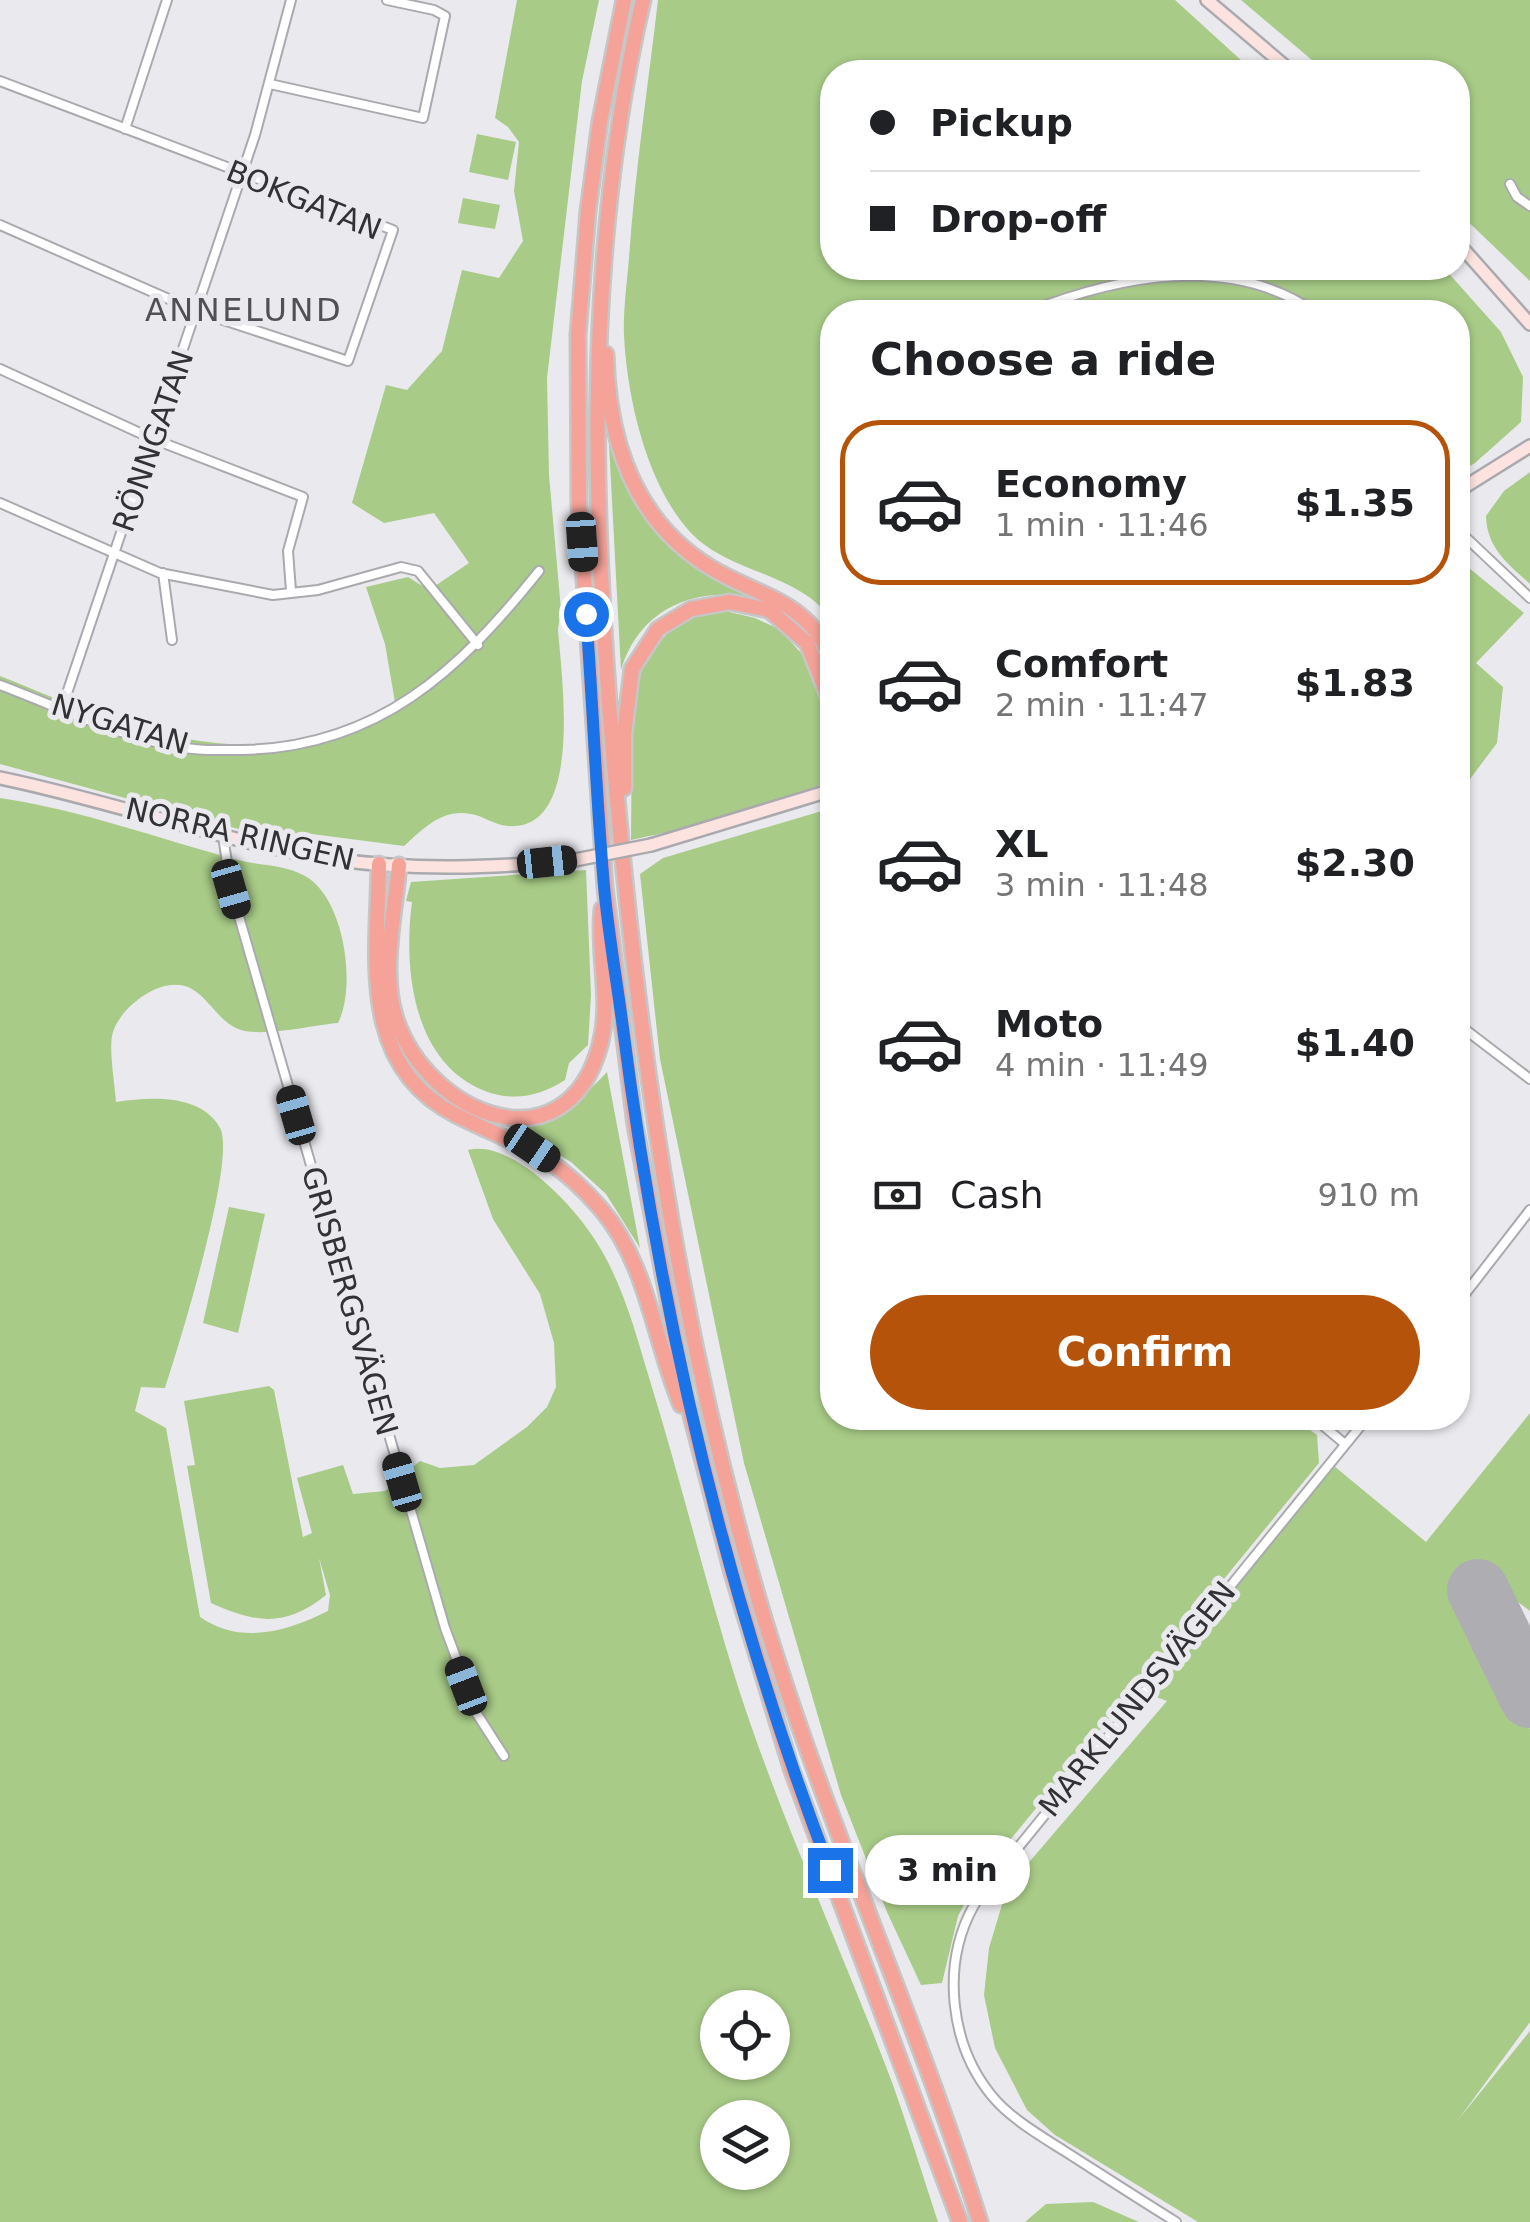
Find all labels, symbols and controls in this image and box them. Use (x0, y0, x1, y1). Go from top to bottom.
text: Pickup (930, 101, 1073, 145)
street label: BOKGATAN (222, 153, 386, 247)
text: Drop-off (930, 197, 1106, 241)
district label: ANNELUND (145, 291, 343, 329)
text: Choose a ride (870, 333, 1216, 386)
street label: RÖNNGATAN (106, 346, 200, 536)
icon: car (875, 458, 965, 548)
text: Economy (995, 462, 1187, 506)
text: $1.35 (1295, 481, 1415, 525)
text: 1 min · 11:46 (995, 506, 1209, 544)
car (565, 511, 599, 573)
route start (564, 592, 609, 637)
icon: car (875, 638, 965, 728)
text: Comfort (995, 642, 1168, 686)
text: $1.83 (1295, 661, 1415, 705)
text: 2 min · 11:47 (995, 686, 1209, 724)
street label: NYGATAN (47, 687, 193, 761)
street label: NORRA RINGEN (122, 791, 358, 877)
icon: car (875, 818, 965, 908)
text: XL (995, 822, 1049, 866)
text: $2.30 (1295, 841, 1415, 885)
car (516, 844, 578, 880)
car (208, 856, 254, 922)
text: 3 min · 11:48 (995, 866, 1209, 904)
icon: car (875, 998, 965, 1088)
text: Moto (995, 1002, 1103, 1046)
text: $1.40 (1295, 1021, 1415, 1065)
text: 4 min · 11:49 (995, 1046, 1209, 1084)
car (273, 1082, 319, 1148)
car (499, 1119, 565, 1177)
street label: GRISBERGSVÄGEN (295, 1163, 405, 1439)
icon: cash (870, 1168, 925, 1223)
text: Cash (950, 1173, 1044, 1217)
text: 910 m (1318, 1176, 1420, 1214)
button: Confirm (870, 1295, 1420, 1410)
car (379, 1449, 425, 1515)
street label: MARKLUNDSVÄGEN (1032, 1575, 1242, 1823)
car (441, 1653, 491, 1719)
callout: 3 min (865, 1835, 1030, 1905)
route end (808, 1848, 853, 1893)
text: 3 min (897, 1851, 998, 1889)
map controls (700, 1990, 790, 2190)
button: locate (700, 1990, 790, 2080)
button: layers (700, 2100, 790, 2190)

